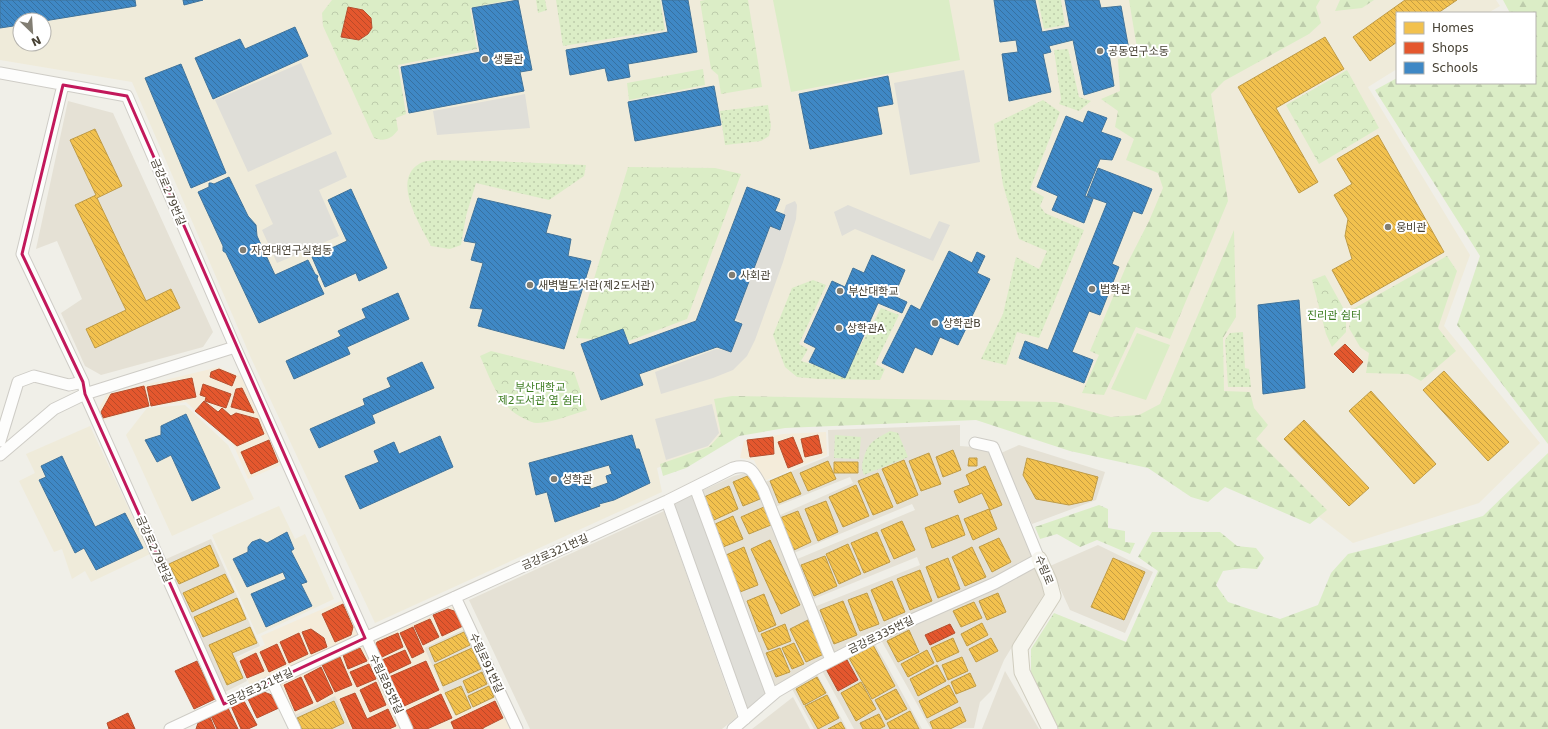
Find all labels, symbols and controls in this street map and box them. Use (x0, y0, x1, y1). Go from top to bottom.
north arrow (12, 12, 52, 52)
legend (1396, 12, 1536, 84)
text: Homes (1432, 21, 1474, 35)
text: N (29, 33, 43, 48)
text: Shops (1432, 41, 1468, 55)
place label: 공동연구소동 (1108, 45, 1169, 58)
marker: 공동연구소동 (1095, 46, 1105, 56)
place label: 생물관 (493, 53, 523, 66)
marker: 생물관 (480, 54, 490, 64)
text: Schools (1432, 61, 1478, 75)
street label: 금강로279번길 (148, 157, 188, 227)
place label: 웅비관 (1396, 221, 1426, 234)
marker: 웅비관 (1383, 222, 1393, 232)
place label: 자연대연구실험동 (251, 244, 332, 257)
marker: 자연대연구실험동 (238, 245, 248, 255)
place label: 사회관 (740, 269, 770, 282)
marker: 사회관 (727, 270, 737, 280)
place label: 새벽벌도서관(제2도서관) (538, 279, 655, 292)
marker: 새벽벌도서관(제2도서관) (525, 280, 535, 290)
place label: 법학관 (1100, 283, 1130, 296)
marker: 법학관 (1087, 284, 1097, 294)
place label: 부산대학교 (848, 285, 899, 298)
marker: 부산대학교 (835, 286, 845, 296)
park label: 진리관 쉼터 (1307, 309, 1361, 322)
place label: 상학관B (943, 317, 981, 330)
marker: 상학관B (930, 318, 940, 328)
place label: 상학관A (847, 322, 885, 335)
marker: 상학관A (834, 323, 844, 333)
park label: 부산대학교 제2도서관 옆 쉼터 (498, 381, 582, 407)
place label: 성학관 (562, 473, 592, 486)
marker: 성학관 (549, 474, 559, 484)
street label: 금강로279번길 (133, 514, 175, 584)
street label: 금강로321번길 (520, 531, 590, 573)
street label: 수림로 (1032, 553, 1056, 587)
street label: 금강로335번길 (846, 613, 916, 657)
street label: 수림로91번길 (466, 631, 506, 695)
street label: 수림로85번길 (366, 652, 406, 716)
street label: 금강로321번길 (225, 666, 295, 708)

